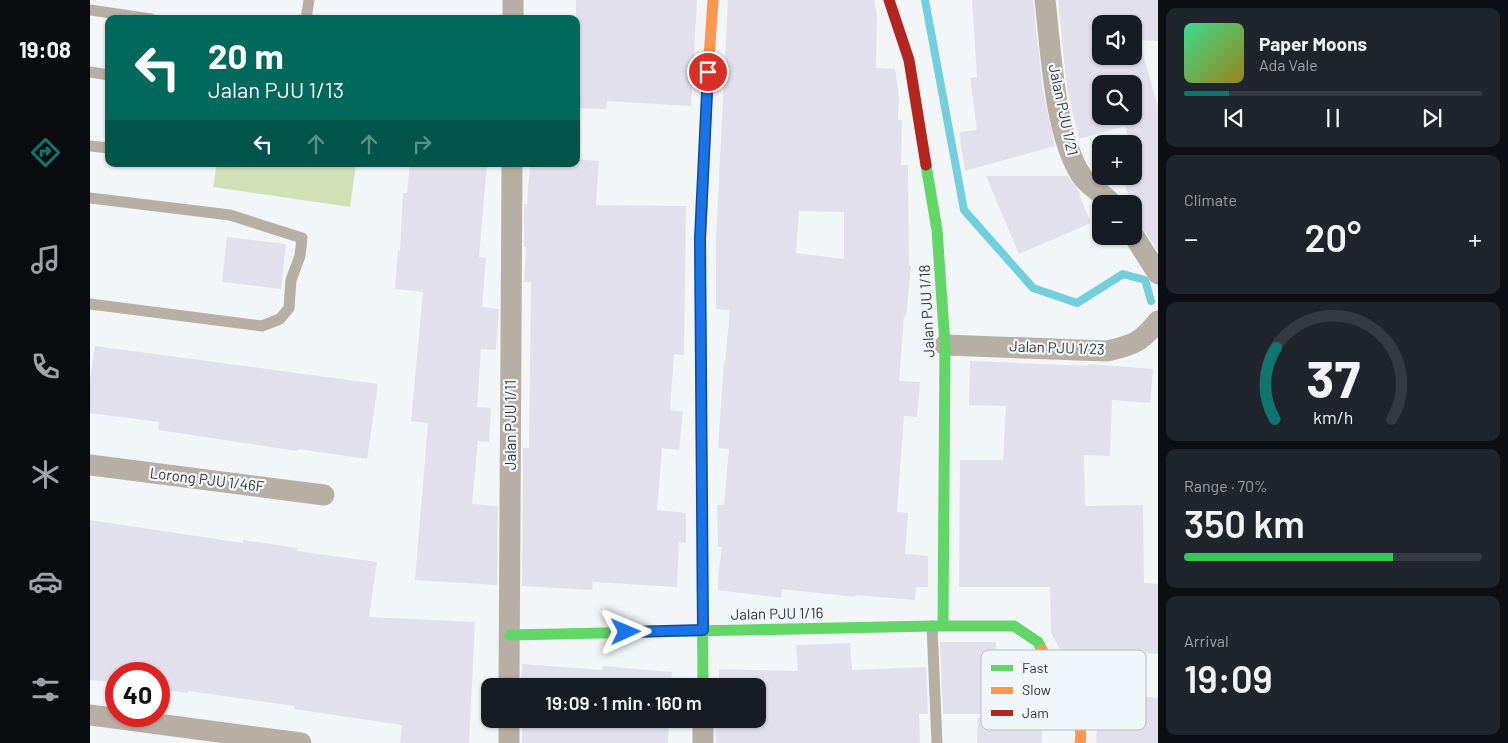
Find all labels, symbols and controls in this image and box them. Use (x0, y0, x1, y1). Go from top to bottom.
map controls (1092, 15, 1142, 245)
button: sound (1092, 15, 1142, 65)
text: Paper Moons (1259, 32, 1367, 55)
text: 20 m (208, 34, 284, 76)
icon: left (125, 35, 190, 100)
text: 19:08 (19, 36, 71, 62)
pin (687, 51, 729, 93)
text: Ada Vale (1259, 55, 1318, 74)
icon: arrive (694, 58, 722, 86)
street label: Jalan PJU 1/21 (1046, 62, 1082, 157)
button: search (1092, 75, 1142, 125)
text: Jalan PJU 1/13 (208, 76, 344, 102)
icon: previous (1220, 104, 1248, 132)
icon: pause (1319, 104, 1347, 132)
icon: next (1418, 104, 1446, 132)
icon: left (249, 130, 277, 158)
icon: ahead (302, 130, 330, 158)
icon: ahead (355, 130, 383, 158)
icon: right (408, 130, 436, 158)
icon: directions (28, 135, 63, 170)
button: + (1092, 135, 1142, 185)
text: Climate (1184, 190, 1237, 209)
button: − (1092, 195, 1142, 245)
text: 20° (1305, 214, 1361, 260)
text: − (1184, 221, 1198, 255)
text: + (1468, 221, 1482, 255)
icon: music (28, 242, 63, 277)
street label: Jalan PJU 1/18 (915, 264, 937, 358)
street label: Jalan PJU 1/23 (1009, 336, 1105, 358)
text: 37 (1306, 346, 1360, 408)
icon: phone (28, 349, 63, 384)
street label: Jalan PJU 1/11 (501, 380, 519, 470)
text: km/h (1313, 406, 1353, 428)
icon: climate (28, 457, 63, 492)
street label: Lorong PJU 1/46F (149, 463, 266, 495)
text: Range · 70% (1184, 476, 1268, 495)
text: 350 km (1184, 500, 1305, 546)
icon: car (28, 564, 63, 599)
street label: Jalan PJU 1/16 (730, 603, 824, 623)
position arrow (599, 605, 651, 657)
text: Arrival (1184, 631, 1229, 650)
legend (981, 650, 1146, 730)
text: 19:09 (1184, 655, 1273, 701)
text: Fast (1022, 659, 1048, 676)
speed limit sign: 40 (105, 662, 170, 727)
icon: filters (28, 672, 63, 707)
text: Slow (1022, 681, 1051, 698)
text: 19:09 · 1 min · 160 m (545, 691, 702, 714)
text: Jam (1022, 704, 1049, 721)

